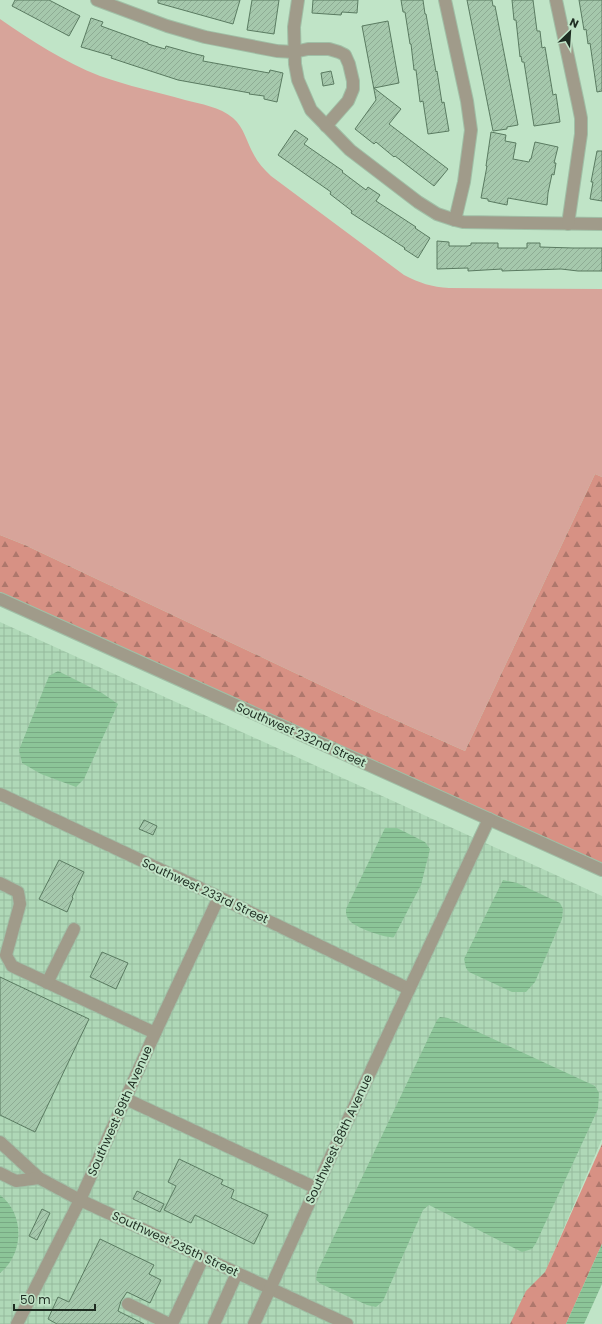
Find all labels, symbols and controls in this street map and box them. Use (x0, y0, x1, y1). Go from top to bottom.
north arrow (550, 12, 590, 52)
text: N (567, 14, 581, 32)
street label: Southwest 232nd Street (234, 698, 369, 771)
street label: Southwest 233rd Street (139, 854, 271, 927)
street label: Southwest 89th Avenue (83, 1043, 156, 1179)
street label: Southwest 88th Avenue (301, 1071, 376, 1206)
street label: Southwest 235th Street (109, 1207, 241, 1280)
scale bar (14, 1286, 95, 1312)
text: 50 m (20, 1291, 51, 1308)

